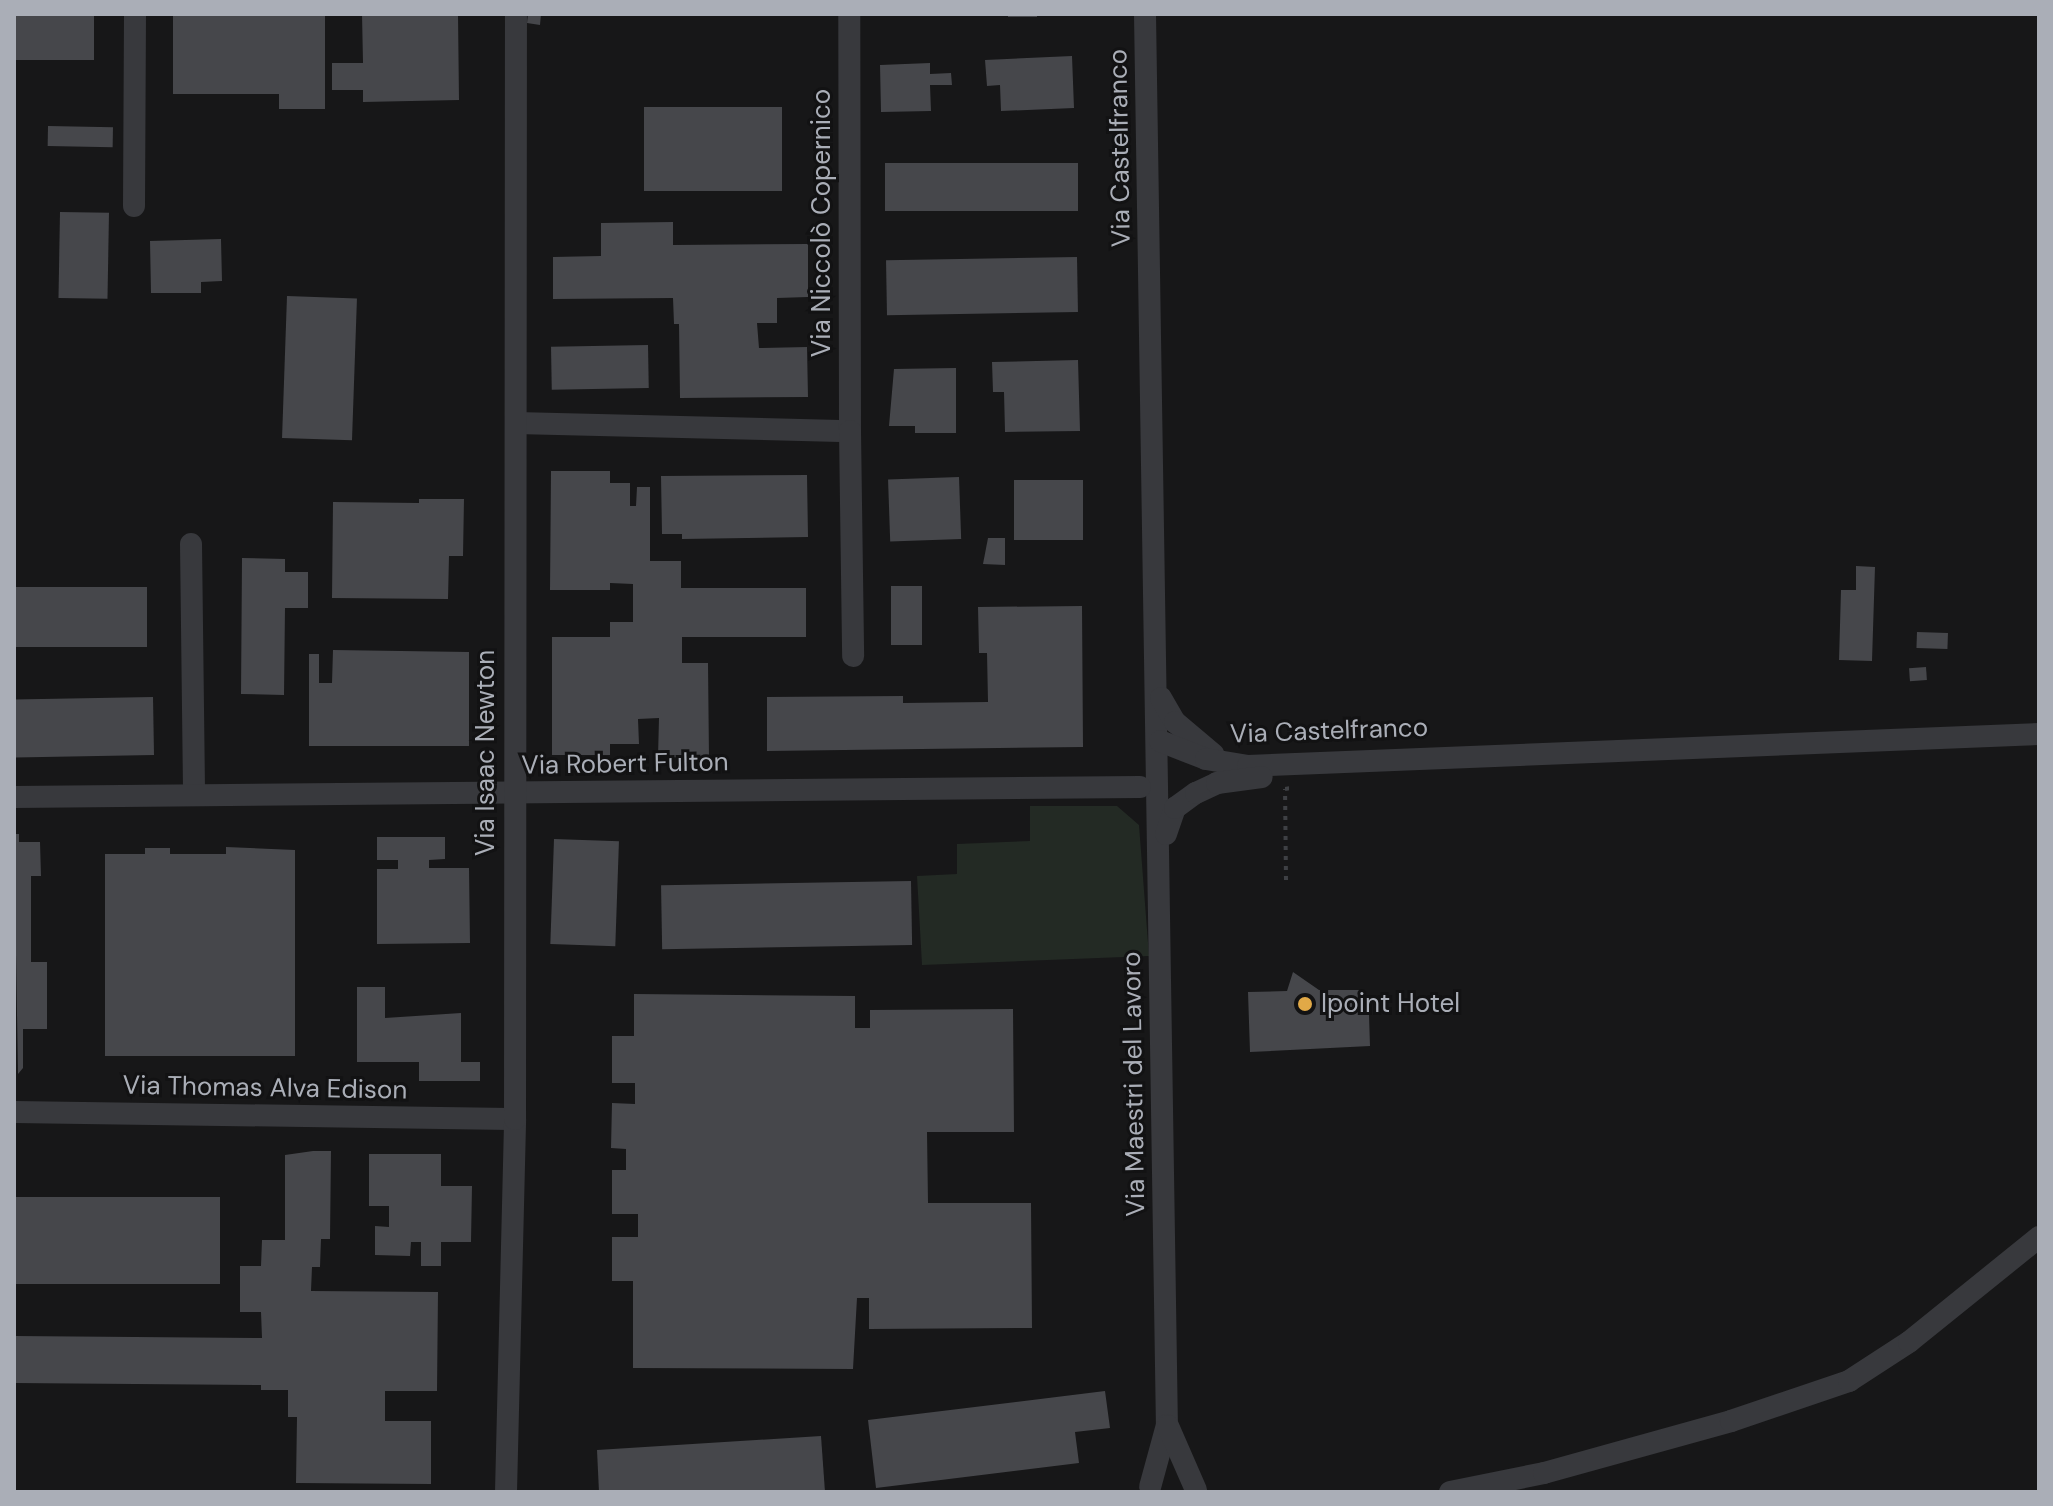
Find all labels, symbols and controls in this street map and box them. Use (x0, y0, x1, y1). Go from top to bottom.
street label: Via Castelfranco (1103, 49, 1137, 247)
street label: Via Niccolò Copernico (806, 89, 838, 357)
street label: Via Isaac Newton (470, 650, 502, 856)
street label: Via Castelfranco (1229, 712, 1429, 750)
street label: Via Robert Fulton (521, 747, 729, 781)
street label: Via Maestri del Lavoro (1116, 951, 1152, 1217)
place label: Ipoint Hotel (1321, 988, 1460, 1020)
marker: Ipoint Hotel (1296, 995, 1314, 1013)
street label: Via Thomas Alva Edison (122, 1070, 408, 1106)

